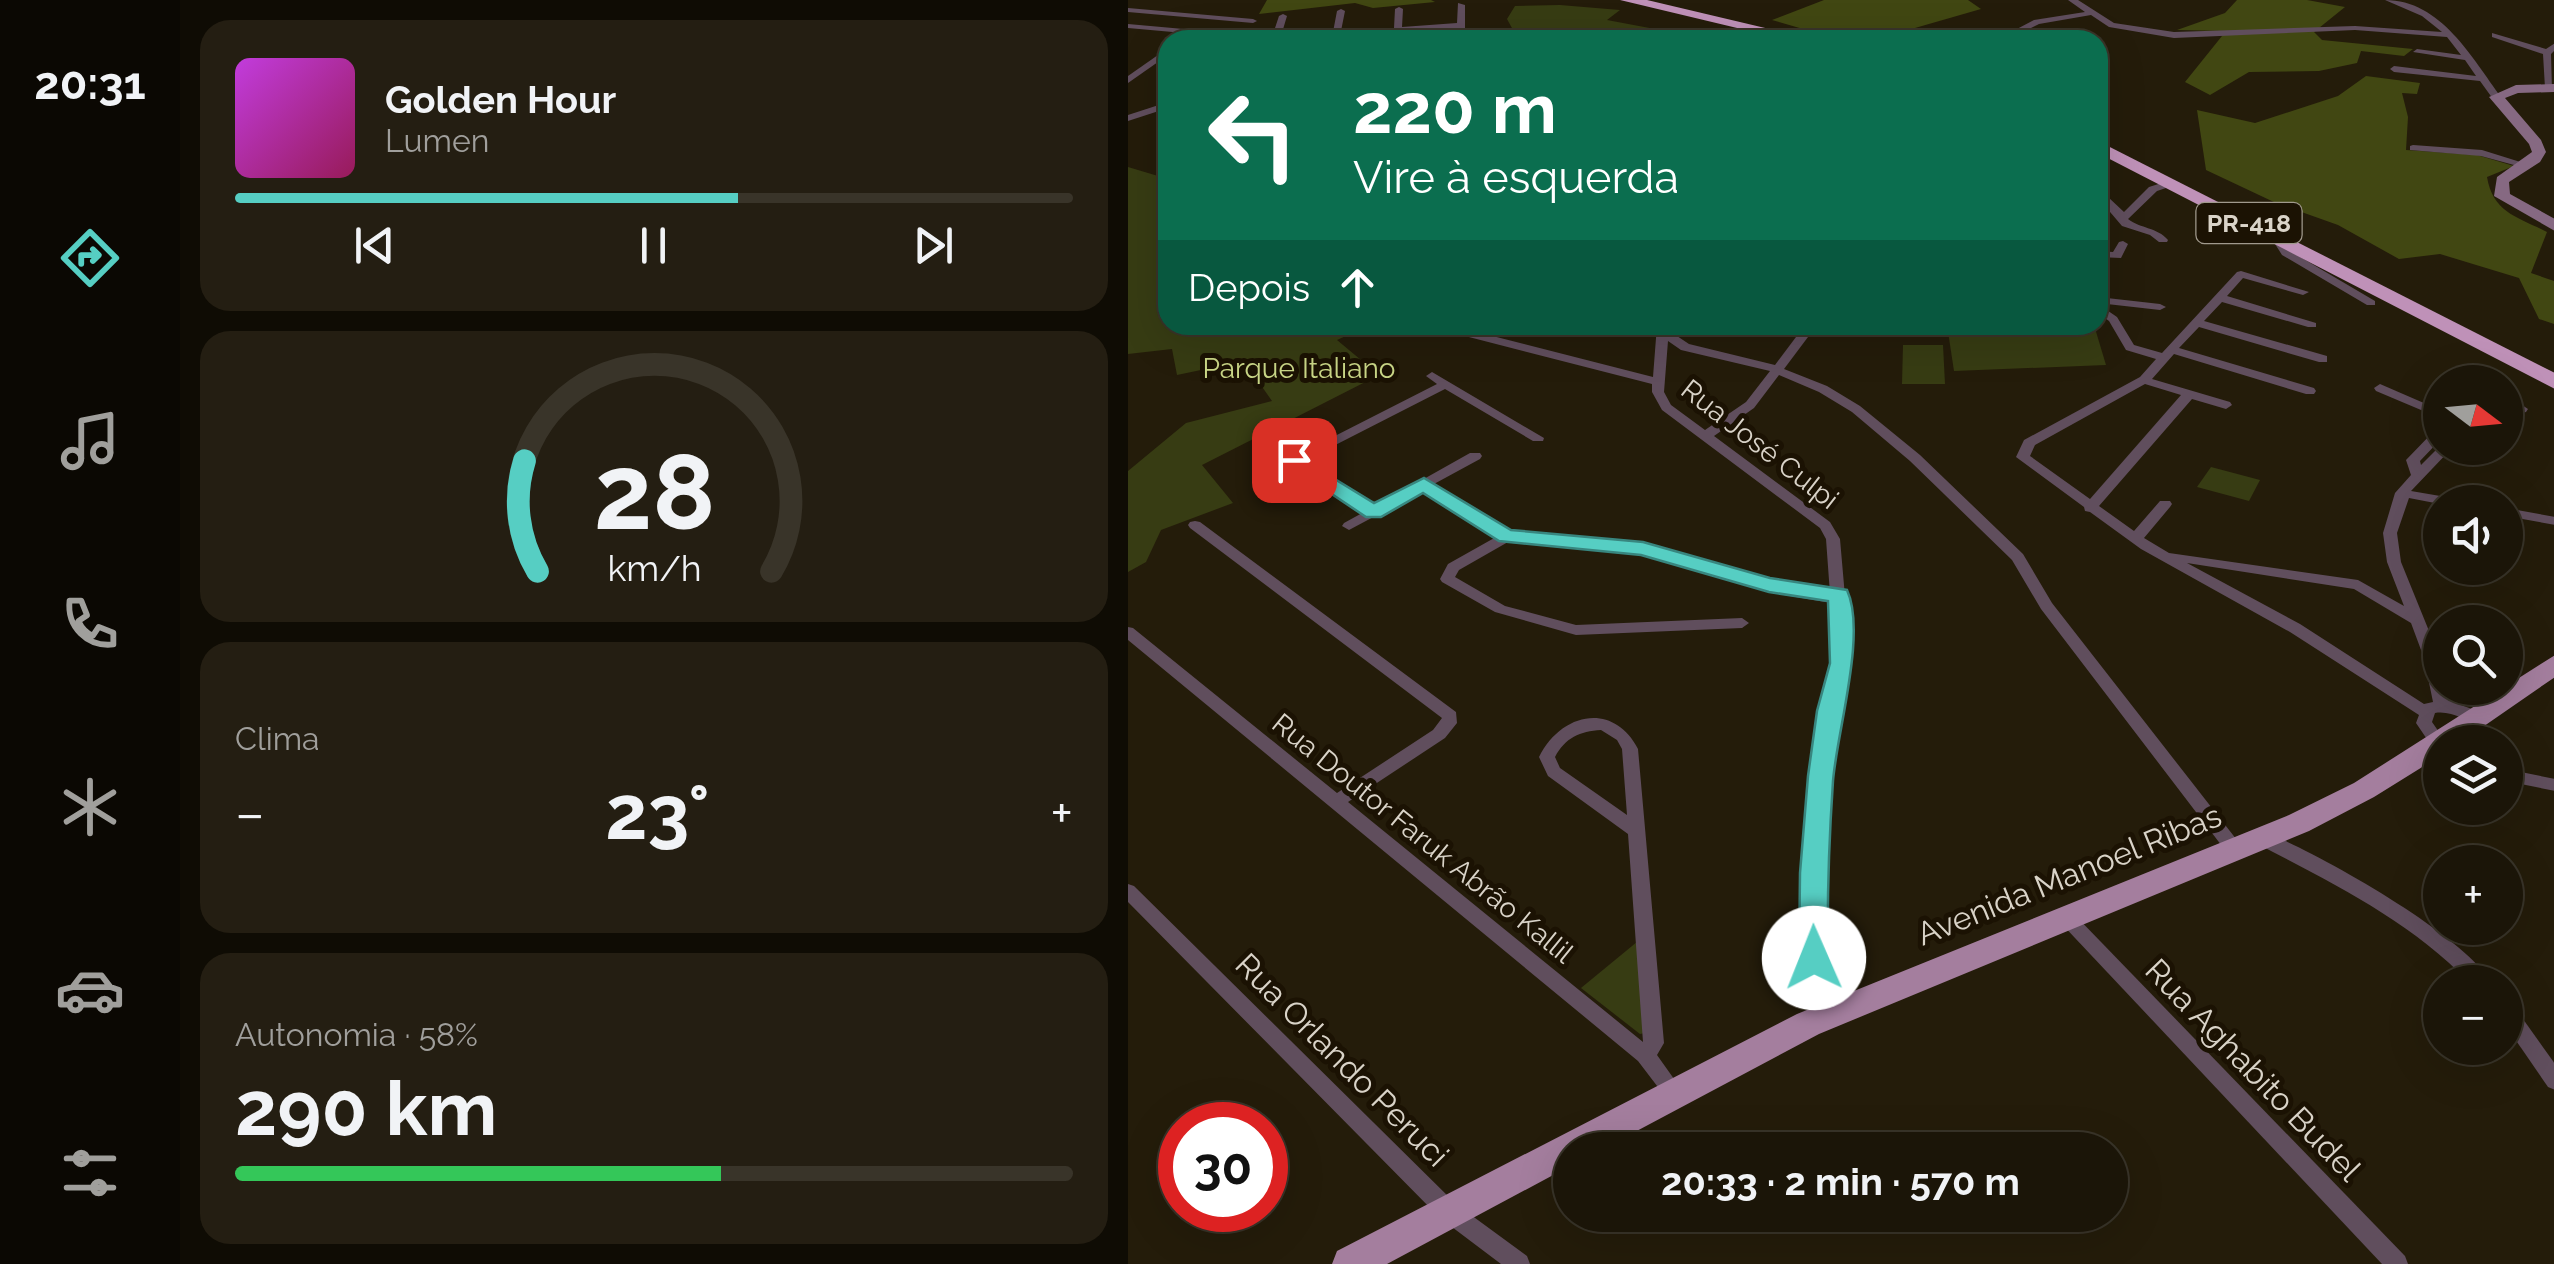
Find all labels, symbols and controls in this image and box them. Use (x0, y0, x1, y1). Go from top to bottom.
text: 20:31 (34, 57, 146, 110)
text: 220 m (1353, 67, 1557, 149)
icon: left (1188, 70, 1318, 200)
text: Golden Hour (385, 77, 616, 122)
text: Lumen (385, 122, 489, 159)
text: Vire à esquerda (1353, 151, 1679, 204)
road number: PR-418 (2196, 203, 2302, 243)
icon: previous (347, 218, 402, 273)
icon: pause (626, 218, 681, 273)
icon: next (906, 218, 961, 273)
icon: directions (55, 223, 125, 293)
icon: ahead (1330, 260, 1385, 315)
text: Depois (1188, 265, 1310, 310)
park label: Parque Italiano (1203, 352, 1395, 385)
north arrow (2423, 365, 2523, 465)
map controls (2423, 365, 2523, 1065)
street label: Rua José Culpi (1675, 373, 1845, 516)
icon: music (55, 406, 125, 476)
pin (1252, 418, 1337, 503)
text: 28 (593, 431, 715, 553)
icon: arrive (1267, 433, 1322, 488)
button: sound (2423, 485, 2523, 585)
text: km/h (607, 547, 701, 589)
icon: phone (55, 589, 125, 659)
button: search (2423, 605, 2523, 705)
street label: Rua Doutor Faruk Abrão Kallil (1266, 707, 1580, 970)
text: Clima (235, 720, 319, 757)
button: layers (2423, 725, 2523, 825)
text: 23° (605, 768, 710, 857)
icon: climate (55, 772, 125, 842)
text: − (235, 781, 265, 846)
text: + (1050, 781, 1073, 846)
street label: Avenida Manoel Ribas (1911, 796, 2226, 953)
button: + (2423, 845, 2523, 945)
position arrow (1762, 906, 1866, 1010)
street label: Rua Orlando Peruci (1228, 946, 1456, 1174)
street label: Rua Aghabito Budel (2138, 951, 2369, 1188)
icon: car (55, 955, 125, 1025)
button: − (2423, 965, 2523, 1065)
text: Autonomia · 58% (235, 1016, 478, 1053)
text: 290 km (235, 1064, 497, 1153)
speed limit sign: 30 (1158, 1102, 1288, 1232)
icon: filters (55, 1138, 125, 1208)
text: 20:33 · 2 min · 570 m (1661, 1159, 2020, 1204)

